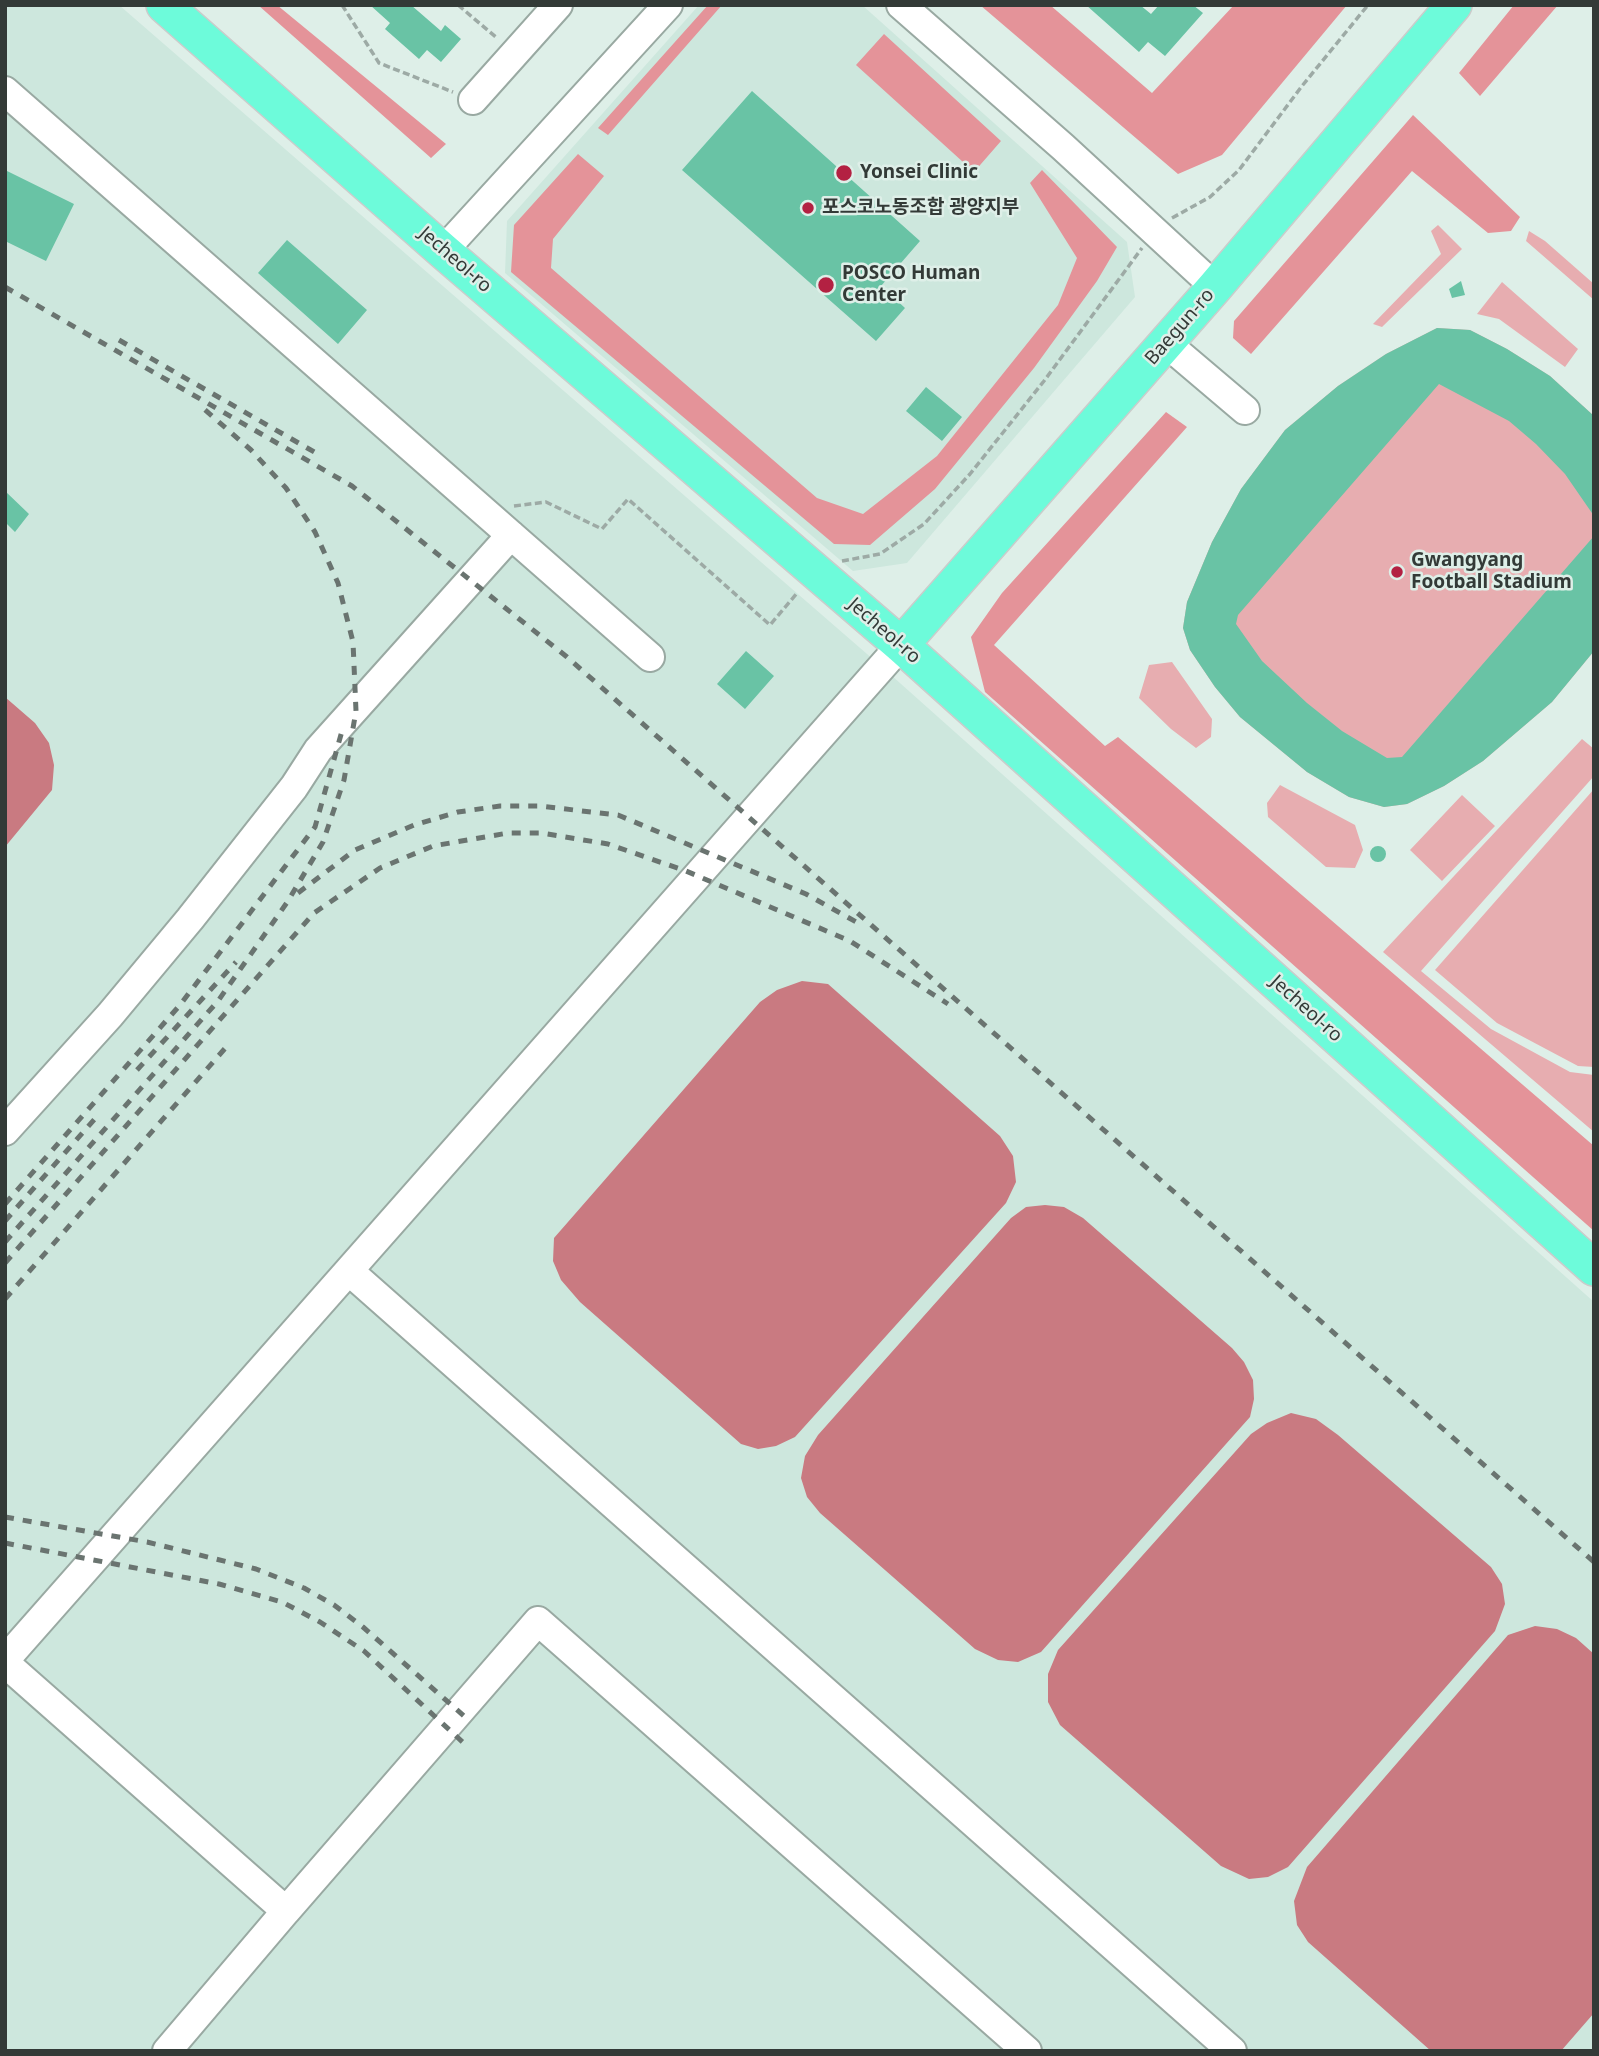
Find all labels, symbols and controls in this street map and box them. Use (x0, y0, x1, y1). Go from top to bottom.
place label: Yonsei Clinic (860, 162, 978, 184)
marker: Yonsei Clinic (834, 163, 854, 183)
place label: 포스코노동조합 광양지부 (822, 197, 1019, 219)
marker: 포스코노동조합 광양지부 (800, 200, 816, 216)
street label: Jecheol-ro (414, 222, 496, 298)
place label: POSCO Human Center (842, 263, 980, 307)
marker: POSCO Human Center (816, 275, 836, 295)
street label: Baegun-ro (1141, 284, 1219, 370)
place label: Gwangyang Football Stadium (1411, 550, 1572, 594)
marker: Gwangyang Football Stadium (1389, 564, 1405, 580)
street label: Jecheol-ro (843, 593, 925, 669)
street label: Jecheol-ro (1265, 971, 1347, 1047)

